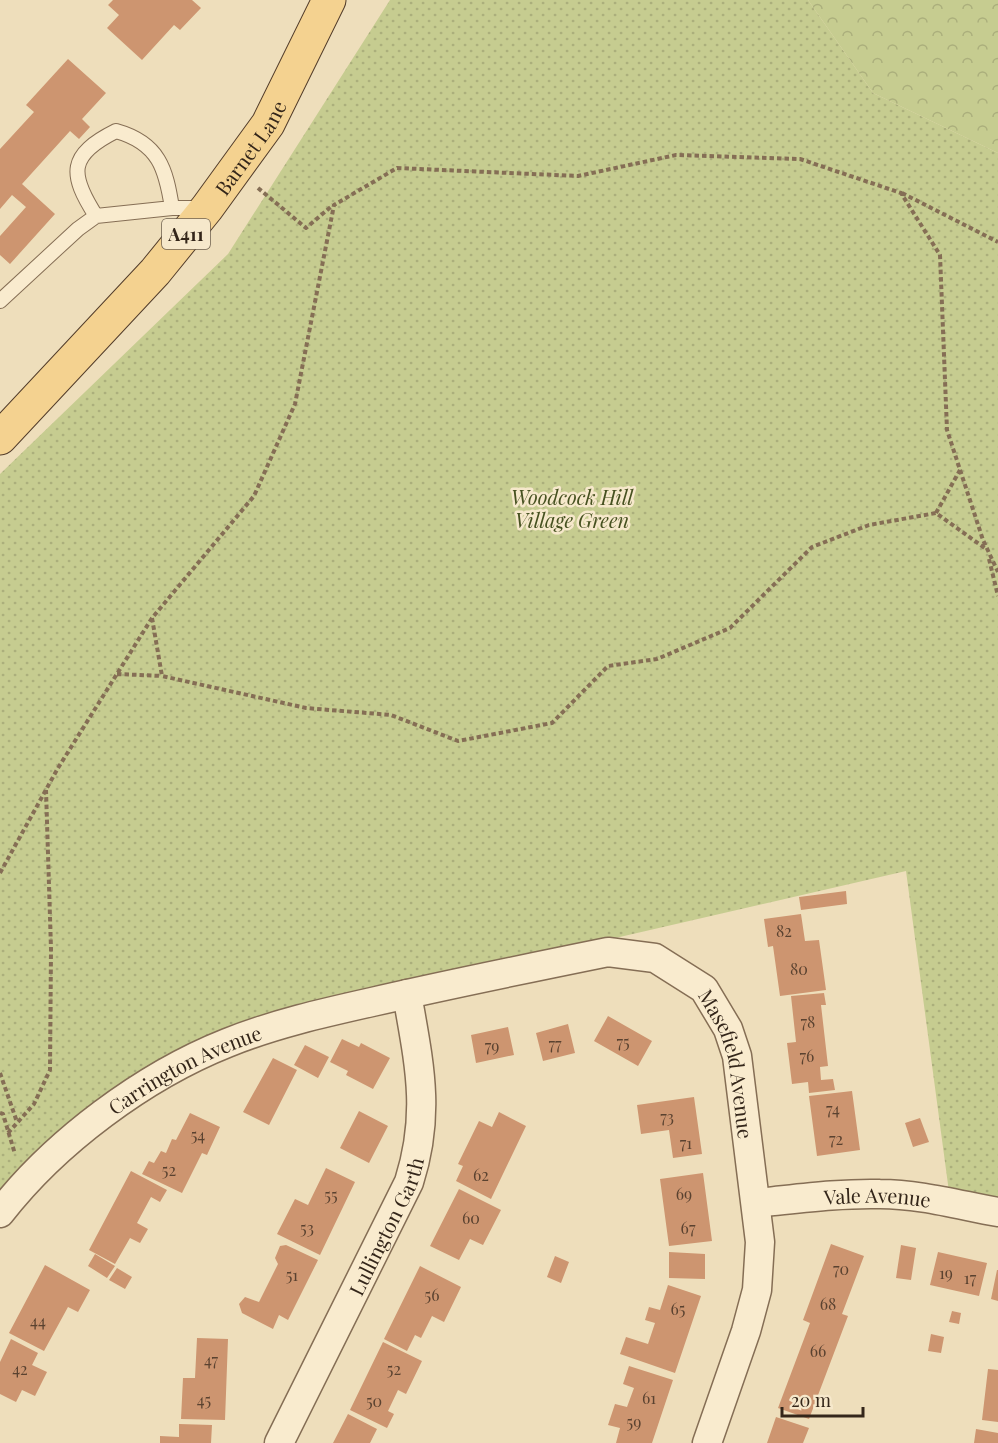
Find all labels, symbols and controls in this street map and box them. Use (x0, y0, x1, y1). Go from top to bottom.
street label: Barnet Lane (208, 96, 291, 200)
road number: A411 (162, 219, 210, 249)
park label: Woodcock Hill Village Green (511, 483, 635, 533)
house number: 82 (776, 920, 792, 941)
house number: 80 (790, 958, 808, 979)
street label: Masefield Avenue (693, 984, 761, 1140)
house number: 78 (801, 1011, 815, 1032)
street label: Carrington Avenue (102, 1018, 265, 1120)
house number: 75 (616, 1031, 630, 1052)
house number: 77 (549, 1033, 562, 1054)
house number: 79 (485, 1035, 499, 1056)
house number: 76 (800, 1045, 814, 1066)
house number: 74 (826, 1098, 840, 1119)
house number: 73 (660, 1106, 674, 1127)
house number: 54 (191, 1124, 205, 1145)
house number: 72 (829, 1128, 843, 1149)
house number: 71 (680, 1132, 692, 1153)
street label: Lullington Garth (341, 1154, 429, 1299)
house number: 52 (162, 1159, 176, 1180)
house number: 62 (473, 1164, 489, 1185)
street label: Vale Avenue (822, 1180, 933, 1212)
house number: 69 (676, 1183, 692, 1204)
house number: 55 (324, 1184, 338, 1205)
house number: 60 (462, 1207, 480, 1228)
house number: 53 (300, 1217, 314, 1238)
house number: 67 (681, 1217, 696, 1238)
house number: 70 (833, 1258, 849, 1279)
house number: 19 (939, 1262, 953, 1283)
house number: 51 (286, 1264, 298, 1285)
house number: 17 (964, 1267, 977, 1288)
house number: 56 (425, 1284, 439, 1305)
house number: 68 (820, 1293, 836, 1314)
house number: 65 (671, 1298, 685, 1319)
house number: 44 (30, 1310, 46, 1331)
house number: 66 (810, 1340, 826, 1361)
house number: 47 (204, 1349, 219, 1370)
house number: 42 (12, 1358, 28, 1379)
house number: 52 (387, 1358, 401, 1379)
scale bar (782, 1380, 863, 1418)
house number: 61 (642, 1387, 656, 1408)
text: 20 m (791, 1388, 831, 1412)
house number: 45 (197, 1389, 211, 1410)
house number: 50 (366, 1390, 382, 1411)
house number: 59 (627, 1411, 641, 1432)

